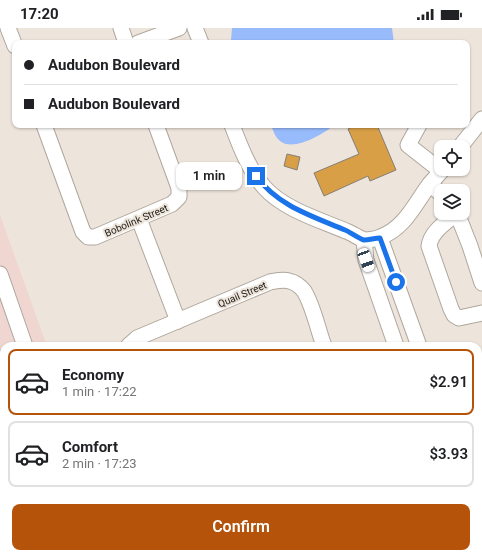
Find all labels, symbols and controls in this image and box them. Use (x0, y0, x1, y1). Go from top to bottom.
text: 17:20 (20, 5, 59, 23)
text: Audubon Boulevard (48, 56, 180, 74)
text: Audubon Boulevard (48, 95, 180, 113)
map controls (434, 140, 470, 220)
button: locate (434, 140, 470, 176)
callout: 1 min (176, 162, 242, 190)
route end (247, 167, 265, 185)
text: 1 min (193, 168, 225, 183)
button: layers (434, 184, 470, 220)
street label: Bobolink Street (103, 202, 169, 239)
car (356, 247, 376, 273)
route start (387, 273, 405, 291)
street label: Quail Street (216, 279, 268, 310)
icon: car (14, 364, 50, 400)
text: Economy (62, 366, 124, 384)
text: $2.91 (429, 373, 468, 391)
text: 1 min · 17:22 (62, 384, 137, 399)
icon: car (14, 436, 50, 472)
text: Comfort (62, 438, 118, 456)
text: $3.93 (429, 445, 468, 463)
text: 2 min · 17:23 (62, 456, 137, 471)
button: Confirm (12, 504, 470, 550)

